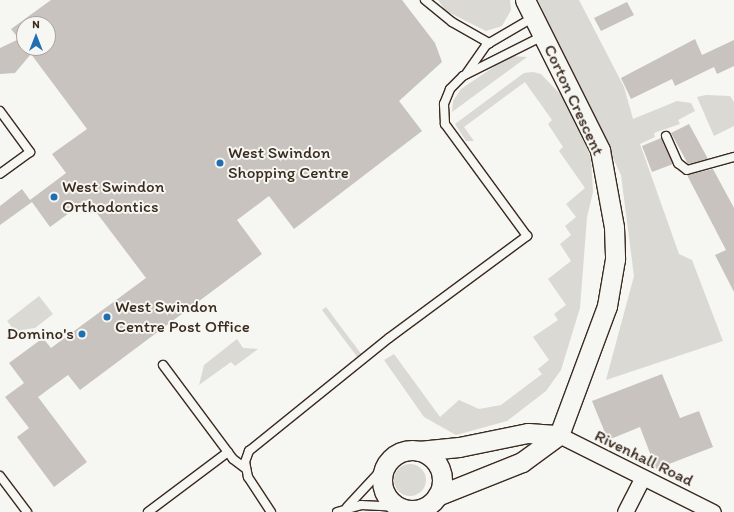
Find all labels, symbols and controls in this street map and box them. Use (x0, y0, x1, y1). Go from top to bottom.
north arrow (16, 16, 56, 56)
text: N (32, 18, 40, 31)
street label: Corton Crescent (539, 41, 609, 159)
place label: West Swindon Shopping Centre (228, 143, 349, 183)
marker: West Swindon Shopping Centre (215, 158, 225, 168)
place label: West Swindon Orthodontics (62, 177, 164, 217)
marker: West Swindon Orthodontics (49, 192, 59, 202)
place label: West Swindon Centre Post Office (115, 297, 249, 337)
marker: West Swindon Centre Post Office (102, 312, 112, 322)
place label: Domino's (7, 324, 74, 344)
marker: Domino's (77, 329, 87, 339)
street label: Rivenhall Road (591, 425, 697, 491)

